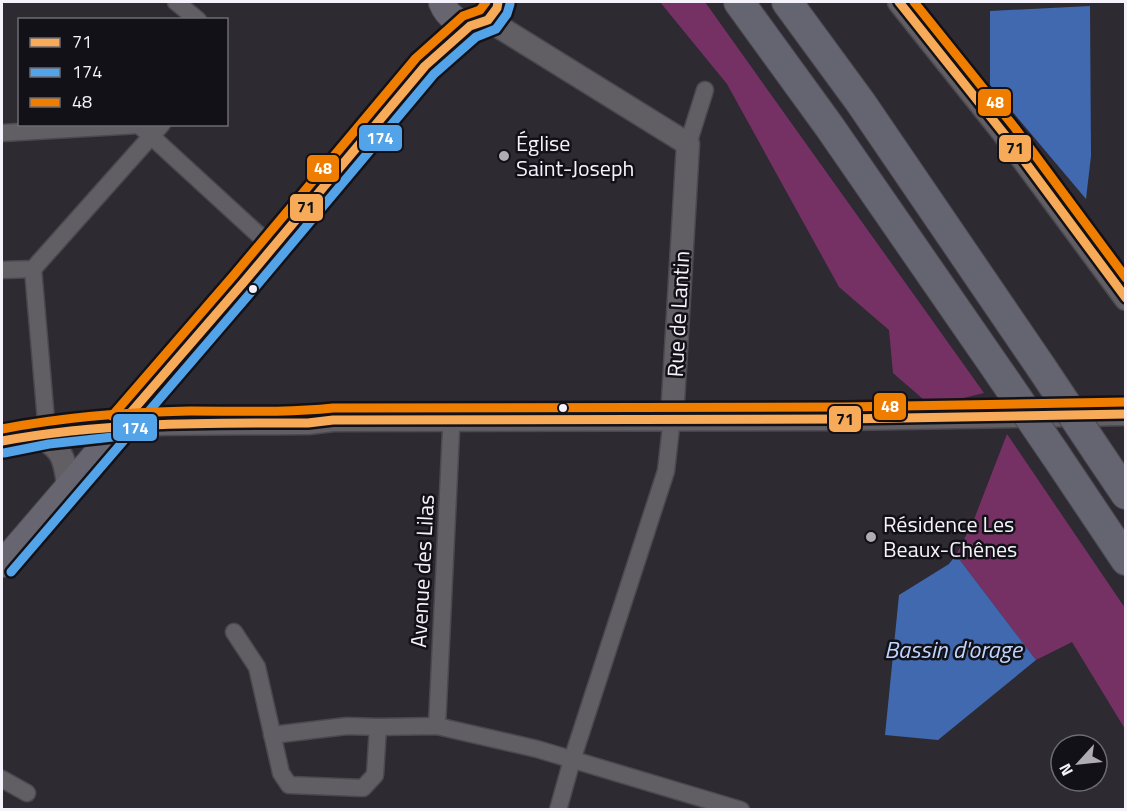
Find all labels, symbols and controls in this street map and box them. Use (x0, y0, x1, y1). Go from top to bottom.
legend (18, 18, 228, 126)
text: 71 (72, 28, 92, 55)
text: 174 (72, 58, 102, 85)
text: 48 (72, 88, 92, 115)
line badge: 48 (977, 88, 1012, 117)
text: 48 (986, 90, 1004, 114)
line badge: 174 (358, 124, 403, 152)
text: 174 (367, 126, 393, 150)
place label: Église Saint-Joseph (516, 126, 634, 185)
line badge: 71 (998, 134, 1032, 163)
text: 71 (1006, 136, 1024, 160)
marker: Église Saint-Joseph (497, 149, 511, 163)
line badge: 48 (306, 154, 340, 183)
text: 48 (314, 156, 332, 180)
line badge: 71 (289, 193, 324, 222)
text: 71 (297, 195, 315, 219)
street label: Rue de Lantin (658, 250, 698, 378)
unlabelled marker (247, 283, 259, 295)
line badge: 48 (873, 392, 907, 421)
text: 48 (881, 394, 899, 418)
unlabelled marker (557, 402, 569, 414)
line badge: 71 (828, 405, 862, 433)
text: 71 (836, 407, 854, 431)
line badge: 174 (112, 413, 158, 442)
text: 174 (122, 416, 148, 440)
street label: Avenue des Lilas (401, 494, 443, 648)
place label: Résidence Les Beaux-Chênes (883, 507, 1017, 566)
marker: Résidence Les Beaux-Chênes (864, 530, 878, 544)
water label: Bassin d'orage (884, 631, 1024, 667)
north arrow (1049, 733, 1109, 793)
text: N (1052, 759, 1079, 780)

